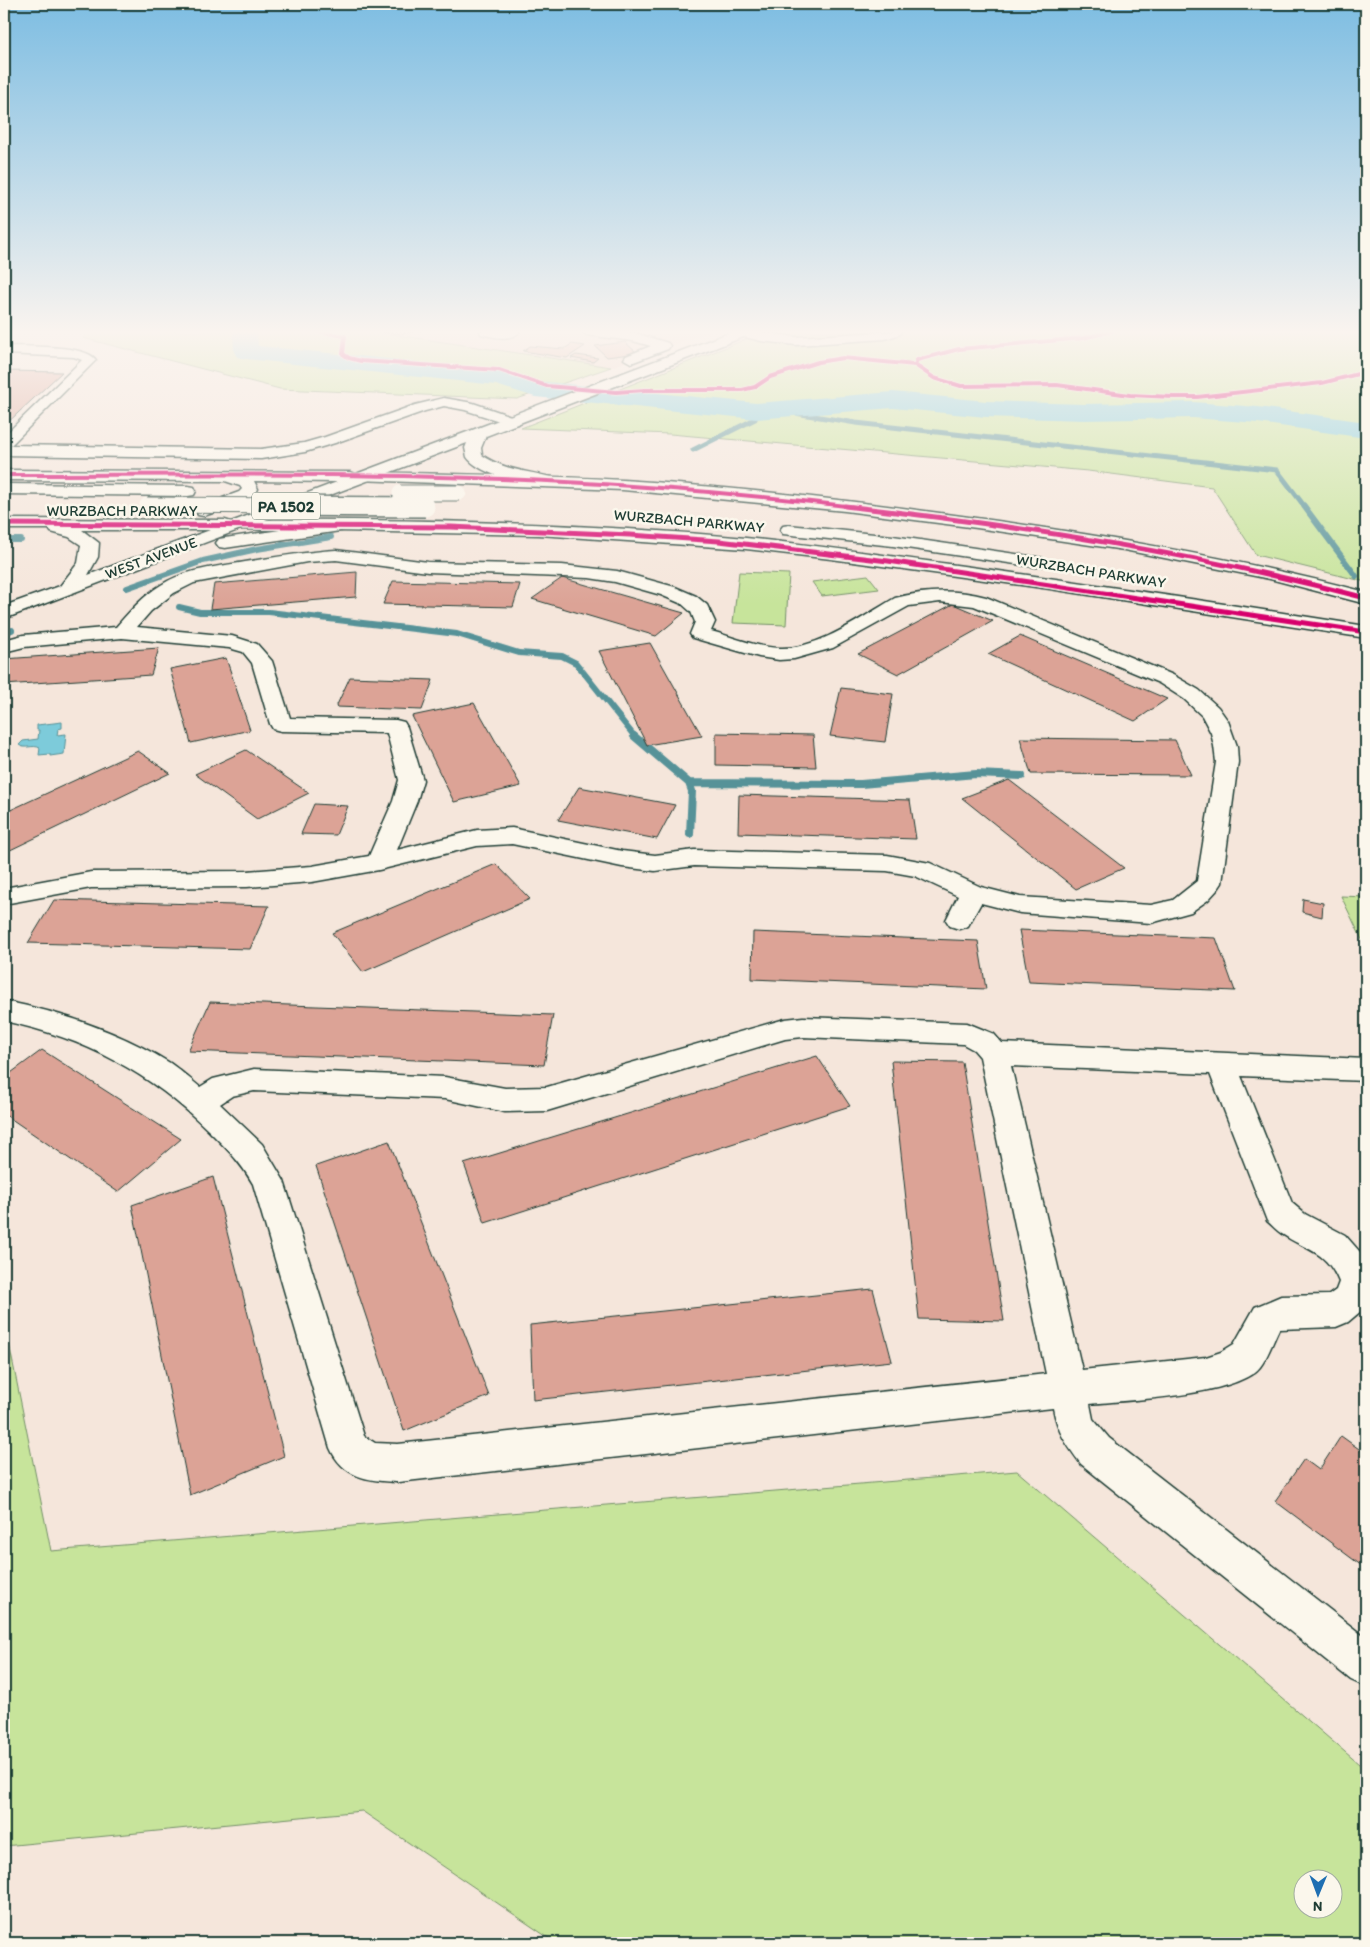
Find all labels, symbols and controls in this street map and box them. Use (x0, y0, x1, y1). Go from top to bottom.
road number: PA 1502 (252, 492, 320, 520)
street label: WURZBACH PARKWAY (46, 502, 198, 520)
street label: WURZBACH PARKWAY (613, 505, 766, 537)
street label: WEST AVENUE (103, 533, 199, 583)
street label: WURZBACH PARKWAY (1015, 550, 1167, 592)
north arrow (1292, 1870, 1342, 1920)
text: N (1313, 1898, 1323, 1915)

